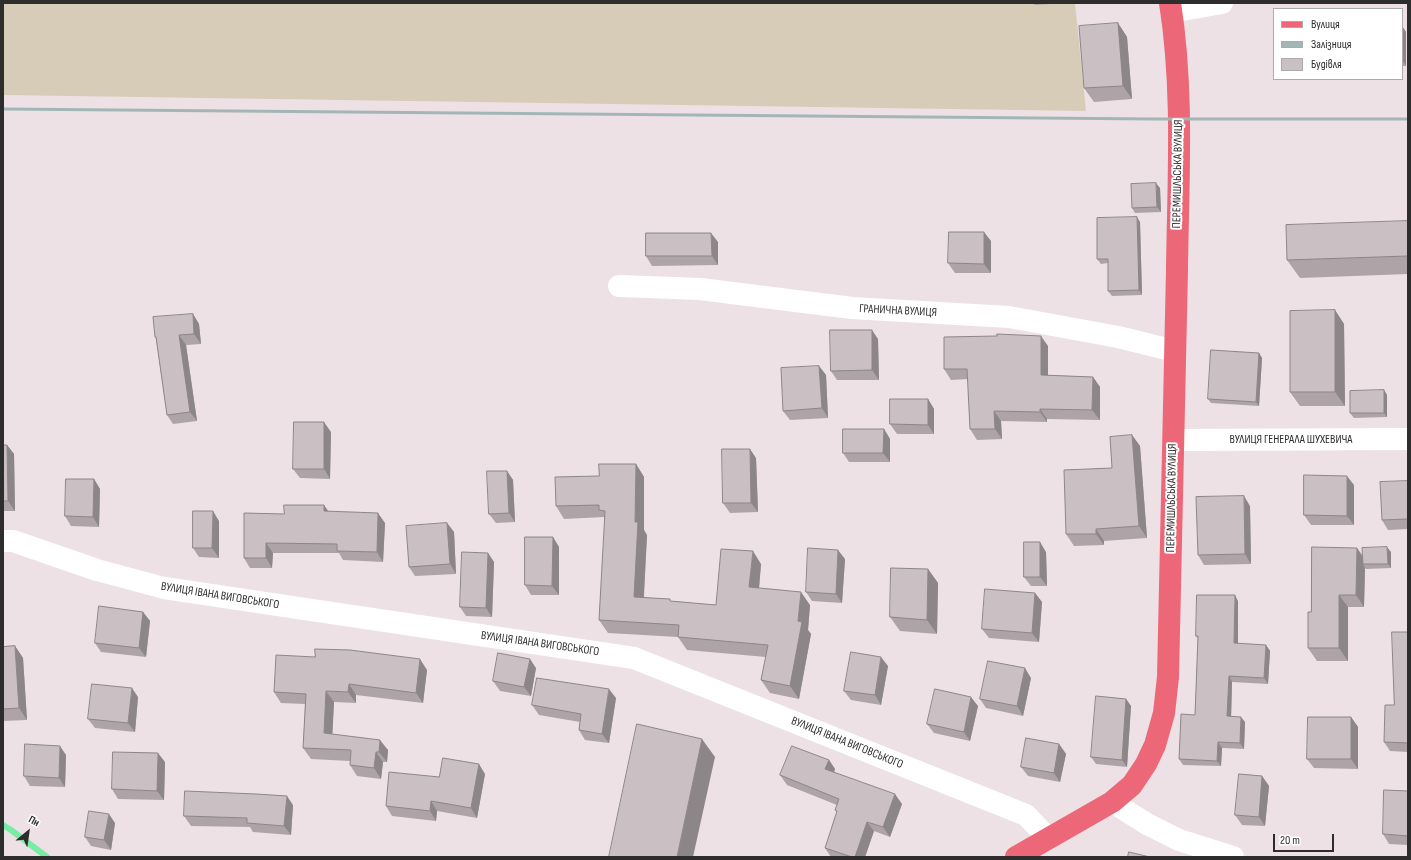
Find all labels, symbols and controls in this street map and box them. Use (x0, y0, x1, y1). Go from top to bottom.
legend (1273, 8, 1403, 80)
text: Вулиця (1311, 17, 1340, 32)
text: Залізниця (1311, 37, 1352, 52)
text: Будівля (1311, 57, 1342, 72)
street label: ПЕРЕМИШЛЬСЬКА ВУЛИЦЯ (1170, 120, 1186, 228)
street label: ГРАНИЧНА ВУЛИЦЯ (859, 302, 937, 320)
street label: ВУЛИЦЯ ГЕНЕРАЛА ШУХЕВИЧА (1230, 433, 1352, 447)
street label: ПЕРЕМИШЛЬСЬКА ВУЛИЦЯ (1164, 444, 1180, 552)
street label: ВУЛИЦЯ ІВАНА ВИГОВСЬКОГО (160, 580, 280, 612)
street label: ВУЛИЦЯ ІВАНА ВИГОВСЬКОГО (480, 629, 600, 659)
street label: ВУЛИЦЯ ІВАНА ВИГОВСЬКОГО (789, 714, 905, 772)
north arrow (8, 812, 48, 852)
text: Пн (26, 813, 42, 829)
scale bar (1275, 826, 1336, 852)
text: 20 m (1280, 833, 1300, 848)

